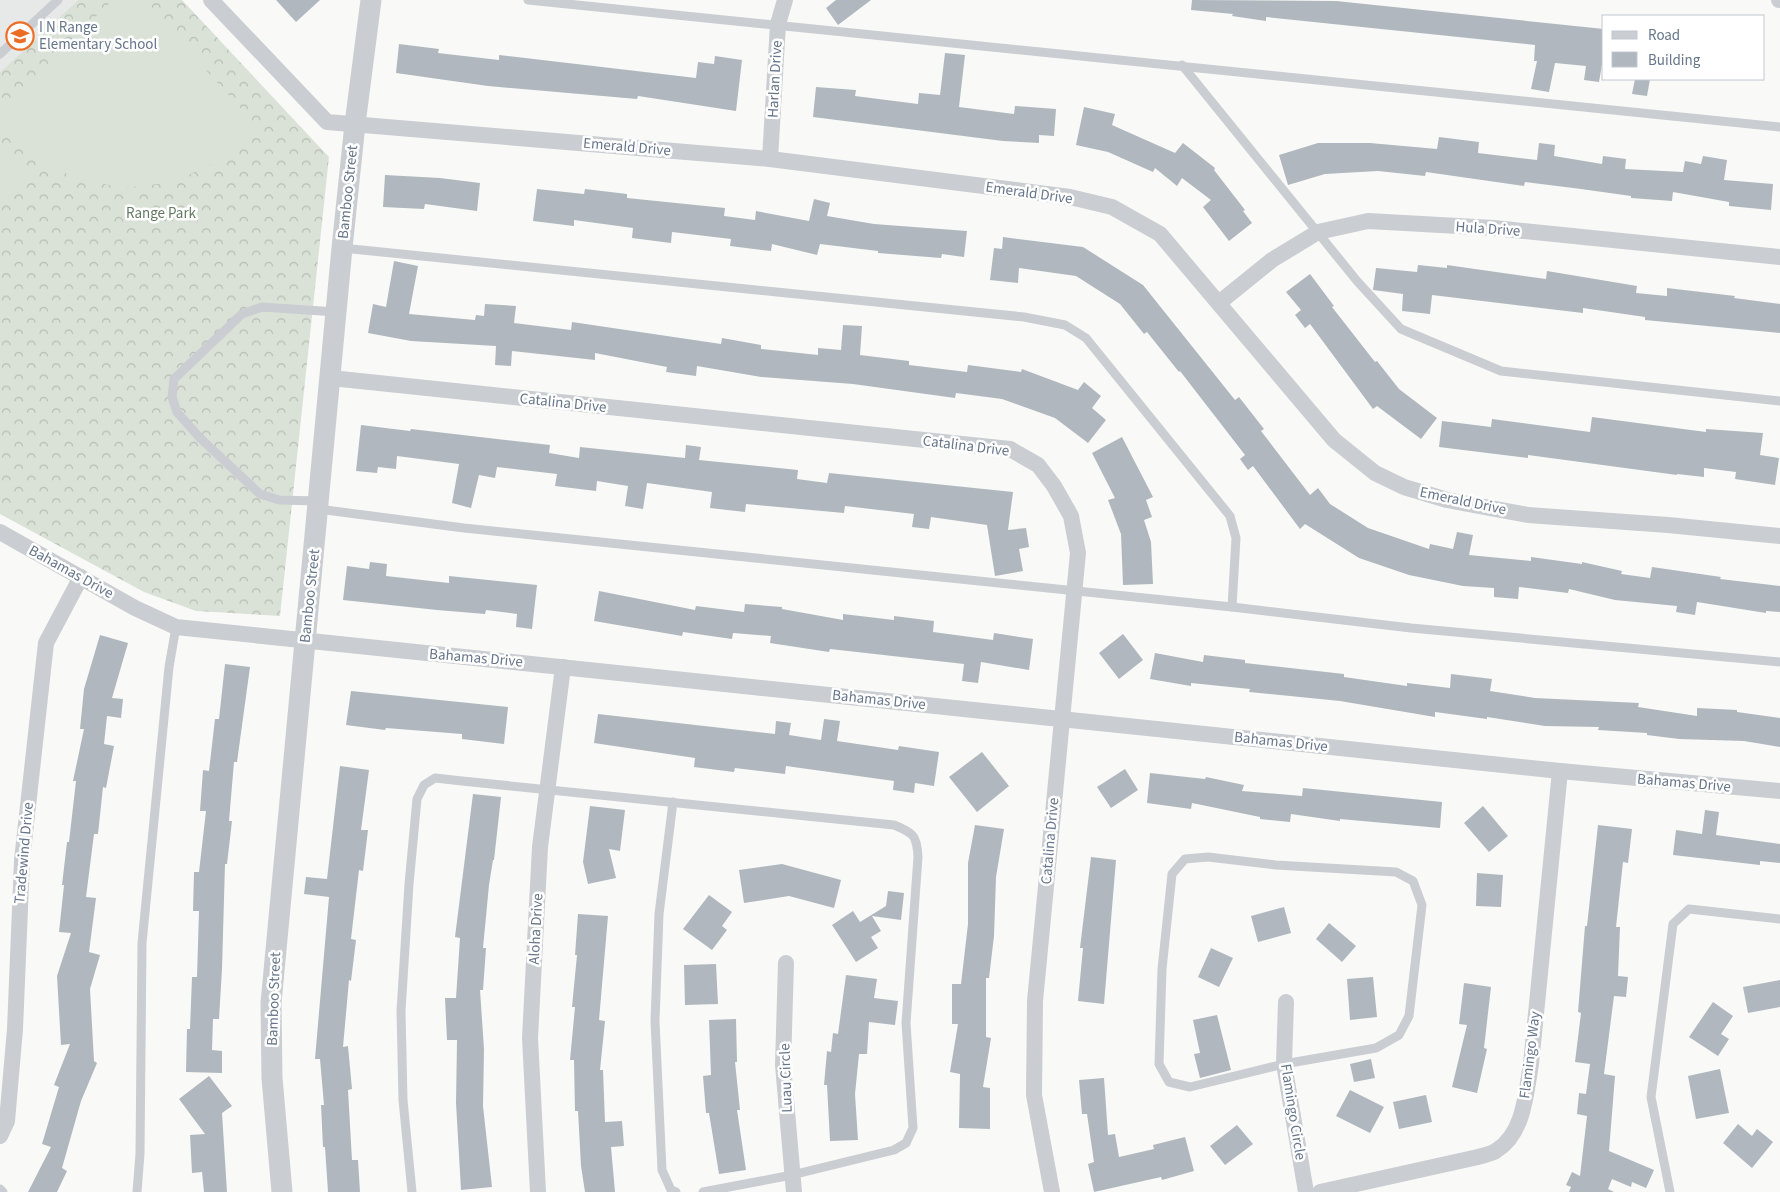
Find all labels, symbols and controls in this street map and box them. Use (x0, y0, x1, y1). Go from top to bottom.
legend (1602, 15, 1765, 80)
place label: I N Range Elementary School (39, 17, 157, 55)
school or university icon: I N Range Elementary School (5, 21, 35, 51)
text: Road (1648, 25, 1680, 46)
street label: Harlan Drive (762, 40, 788, 118)
text: Building (1648, 50, 1701, 71)
street label: Emerald Drive (582, 133, 672, 161)
street label: Bamboo Street (333, 144, 363, 240)
street label: Emerald Drive (984, 176, 1074, 210)
park label: Range Park (126, 203, 197, 224)
street label: Hula Drive (1455, 216, 1521, 242)
street label: Catalina Drive (519, 388, 607, 418)
street label: Catalina Drive (922, 430, 1010, 462)
street label: Emerald Drive (1418, 482, 1508, 520)
street label: Bahamas Drive (25, 540, 117, 604)
street label: Bamboo Street (295, 548, 325, 644)
street label: Bahamas Drive (428, 643, 524, 673)
street label: Bahamas Drive (831, 685, 927, 715)
street label: Bahamas Drive (1233, 727, 1329, 757)
street label: Bahamas Drive (1636, 768, 1732, 798)
street label: Catalina Drive (1036, 797, 1064, 885)
street label: Tradewind Drive (9, 801, 39, 905)
street label: Aloha Drive (524, 893, 548, 965)
street label: Bamboo Street (262, 952, 286, 1046)
street label: Flamingo Way (1514, 1010, 1546, 1100)
street label: Luau Circle (774, 1043, 798, 1113)
street label: Flamingo Circle (1275, 1062, 1311, 1162)

